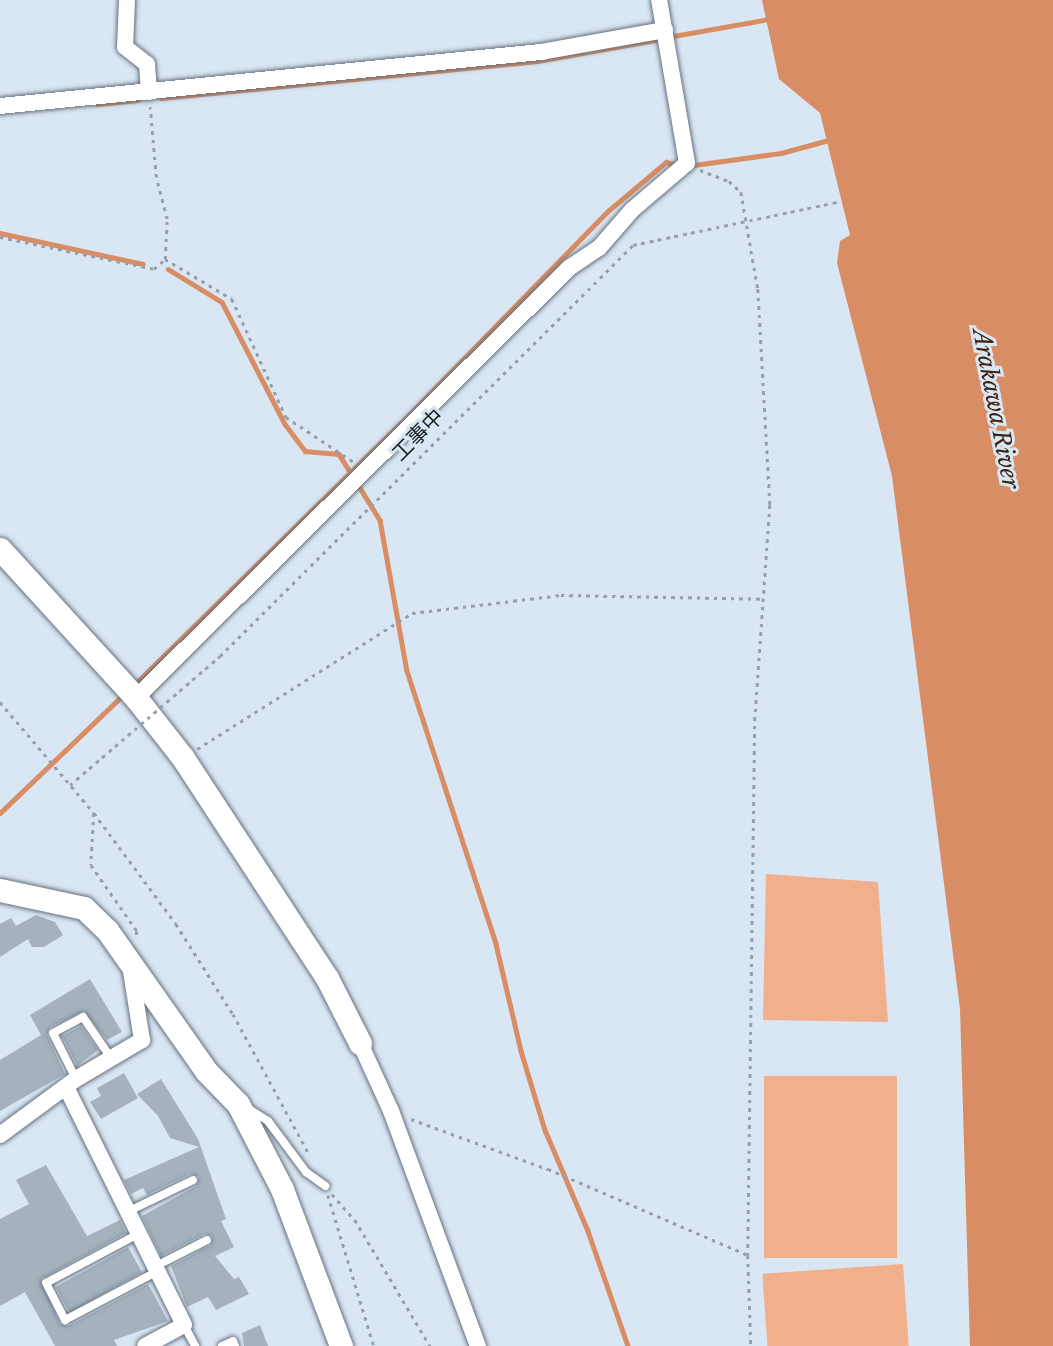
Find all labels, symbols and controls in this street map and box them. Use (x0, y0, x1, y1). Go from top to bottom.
water label: Arakawa River (967, 326, 1025, 492)
street label: 工事中 (387, 404, 449, 466)

